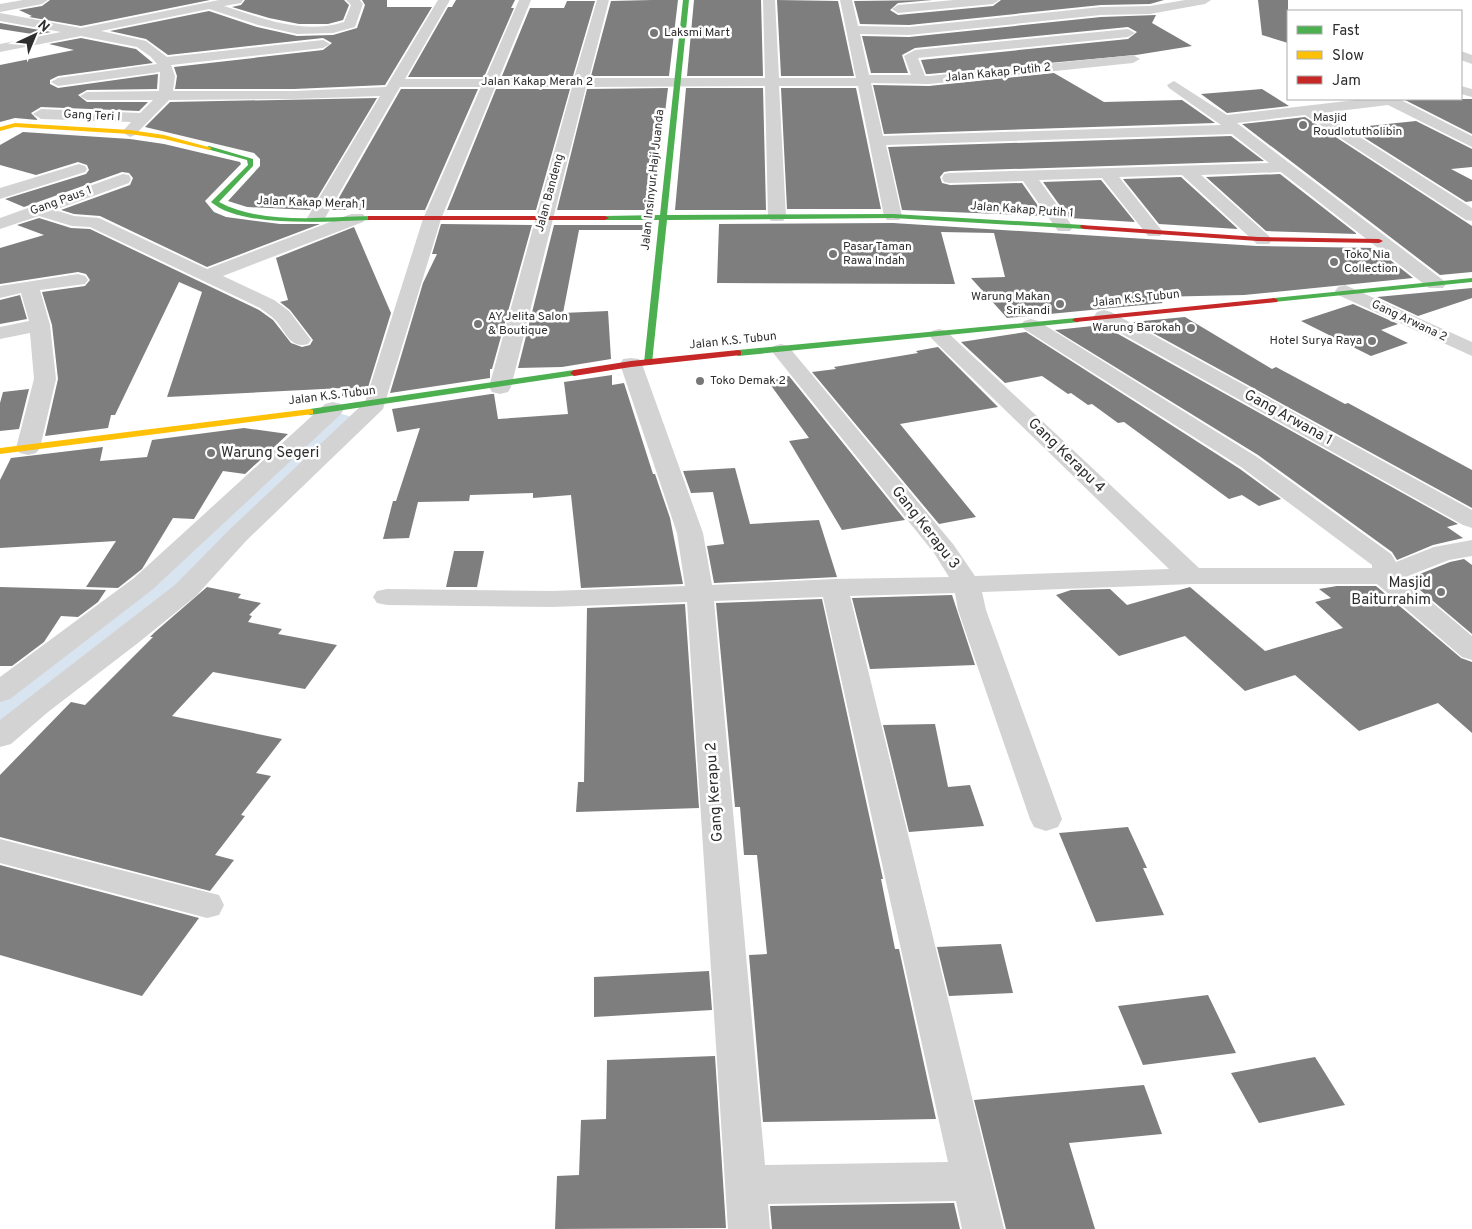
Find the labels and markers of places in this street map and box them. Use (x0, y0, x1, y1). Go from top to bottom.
place label: Laksmi Mart (664, 25, 730, 41)
marker: Laksmi Mart (648, 27, 660, 39)
place label: Masjid Roudlotutholibin (1313, 110, 1402, 140)
marker: Masjid Roudlotutholibin (1297, 119, 1309, 131)
place label: Pasar Taman Rawa Indah (843, 239, 912, 269)
place label: Toko Nia Collection (1344, 247, 1398, 277)
marker: Pasar Taman Rawa Indah (827, 248, 839, 260)
marker: Toko Nia Collection (1328, 256, 1340, 268)
place label: Warung Makan Srikandi (971, 289, 1050, 319)
marker: Warung Makan Srikandi (1054, 298, 1066, 310)
place label: AY Jelita Salon & Boutique (488, 309, 568, 339)
marker: AY Jelita Salon & Boutique (472, 318, 484, 330)
place label: Warung Barokah (1092, 320, 1181, 336)
marker: Warung Barokah (1185, 322, 1197, 334)
place label: Hotel Surya Raya (1270, 333, 1362, 349)
marker: Hotel Surya Raya (1366, 335, 1378, 347)
place label: Toko Demak 2 (710, 373, 786, 389)
marker: Toko Demak 2 (694, 375, 706, 387)
place label: Warung Segeri (221, 444, 319, 463)
marker: Warung Segeri (205, 447, 217, 459)
place label: Masjid Baiturrahim (1351, 574, 1431, 610)
marker: Masjid Baiturrahim (1435, 586, 1447, 598)

